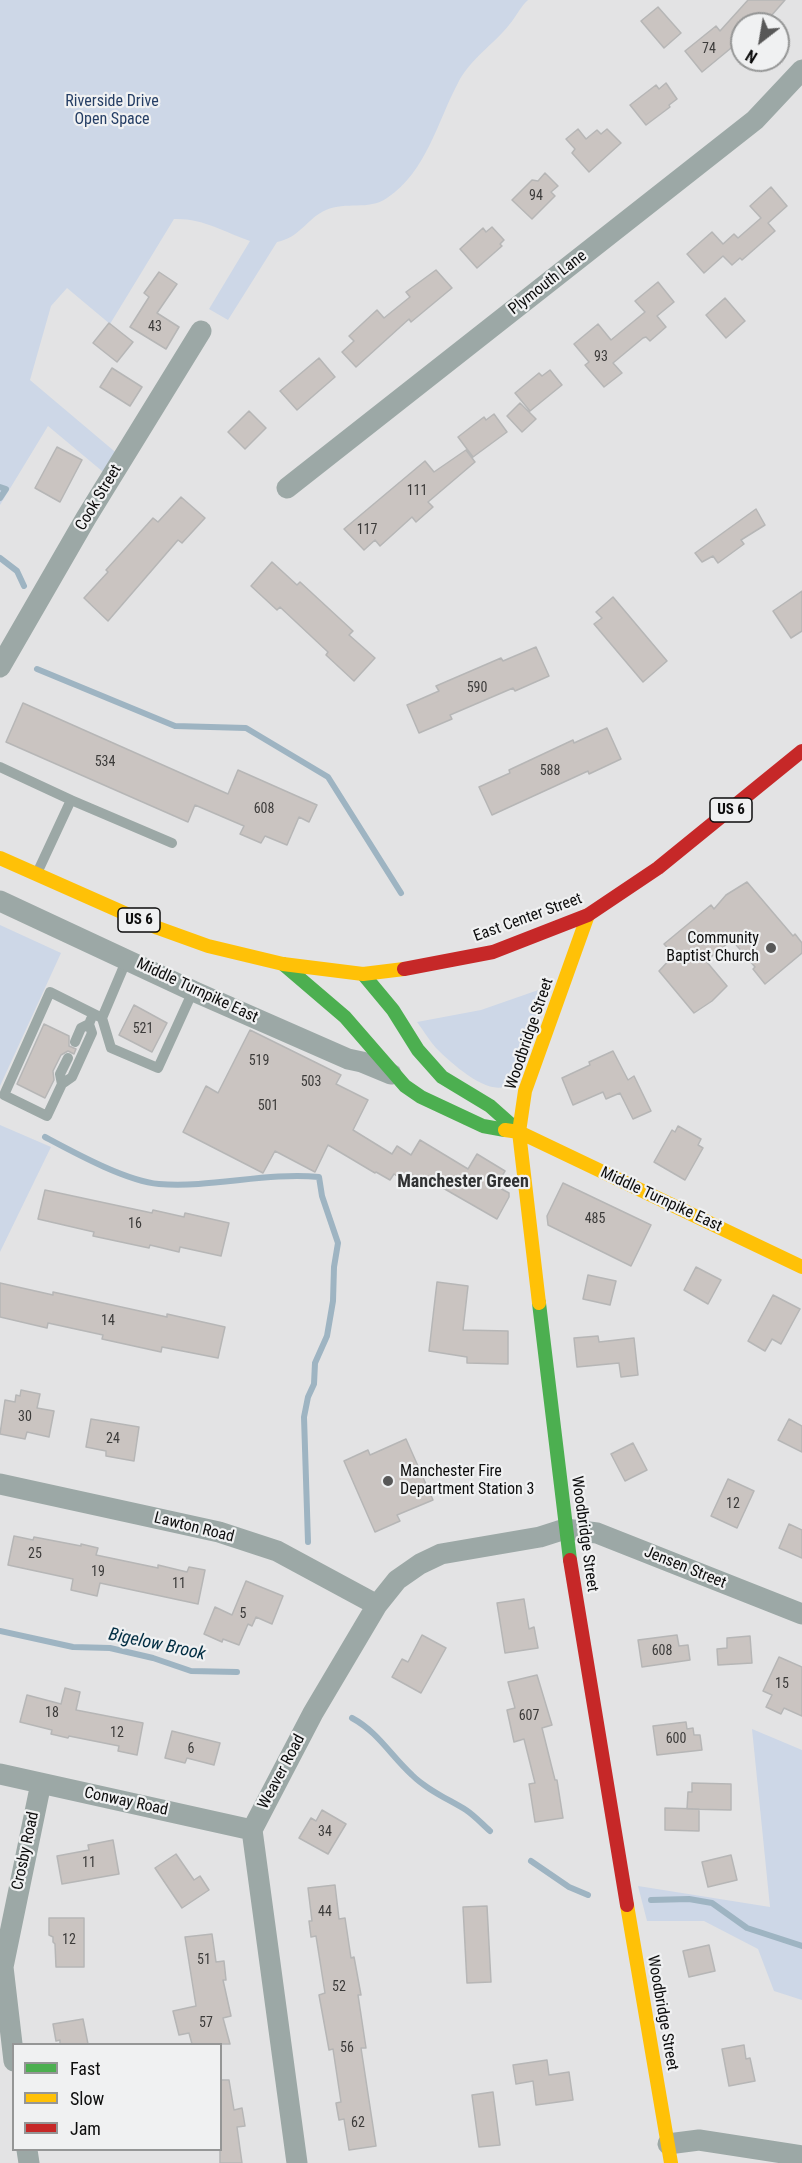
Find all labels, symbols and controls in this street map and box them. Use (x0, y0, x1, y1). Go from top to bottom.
north arrow (730, 12, 790, 72)
house number: 74 (702, 41, 716, 57)
text: N (742, 45, 761, 67)
park label: Riverside Drive Open Space (65, 92, 159, 130)
house number: 94 (529, 188, 543, 204)
street label: Plymouth Lane (505, 247, 591, 319)
house number: 43 (148, 319, 162, 335)
house number: 93 (594, 349, 608, 365)
street label: Cook Street (72, 462, 126, 534)
house number: 111 (407, 483, 427, 499)
house number: 117 (357, 522, 377, 538)
house number: 590 (467, 680, 487, 696)
house number: 534 (95, 754, 115, 770)
house number: 588 (540, 763, 560, 779)
road number: US 6 (710, 798, 752, 822)
house number: 608 (254, 801, 274, 817)
street label: East Center Street (471, 889, 585, 947)
road number: US 6 (118, 908, 160, 932)
place label: Community Baptist Church (666, 929, 759, 967)
marker: Community Baptist Church (764, 941, 778, 955)
street label: Middle Turnpike East (133, 954, 261, 1028)
street label: Woodbridge Street (502, 976, 558, 1092)
house number: 521 (133, 1021, 153, 1037)
house number: 519 (249, 1053, 269, 1069)
house number: 503 (301, 1074, 321, 1090)
house number: 501 (258, 1098, 278, 1114)
street label: Middle Turnpike East (597, 1163, 725, 1237)
district label: Manchester Green (397, 1171, 529, 1193)
house number: 485 (585, 1211, 605, 1227)
house number: 16 (128, 1216, 142, 1232)
house number: 14 (101, 1313, 115, 1329)
house number: 30 (18, 1409, 32, 1425)
house number: 24 (106, 1431, 120, 1447)
place label: Manchester Fire Department Station 3 (400, 1462, 534, 1500)
marker: Manchester Fire Department Station 3 (381, 1474, 395, 1488)
street label: Woodbridge Street (566, 1475, 602, 1593)
house number: 12 (726, 1496, 740, 1512)
street label: Lawton Road (152, 1509, 236, 1547)
street label: Jensen Street (641, 1543, 729, 1593)
house number: 25 (28, 1546, 42, 1562)
house number: 19 (91, 1564, 105, 1580)
house number: 11 (172, 1576, 186, 1592)
house number: 5 (240, 1606, 246, 1622)
water label: Bigelow Brook (107, 1624, 207, 1666)
house number: 608 (652, 1643, 672, 1659)
house number: 15 (775, 1676, 789, 1692)
house number: 18 (45, 1705, 59, 1721)
house number: 607 (519, 1708, 539, 1724)
house number: 12 (110, 1725, 124, 1741)
street label: Weaver Road (254, 1731, 310, 1813)
house number: 600 (666, 1731, 686, 1747)
house number: 6 (188, 1741, 194, 1757)
street label: Conway Road (82, 1784, 170, 1820)
street label: Crosby Road (8, 1810, 44, 1892)
house number: 34 (318, 1824, 332, 1840)
house number: 11 (82, 1855, 96, 1871)
house number: 44 (318, 1904, 332, 1920)
house number: 12 (62, 1932, 76, 1948)
house number: 51 (197, 1952, 211, 1968)
street label: Woodbridge Street (642, 1954, 682, 2072)
house number: 52 (332, 1979, 346, 1995)
house number: 57 (199, 2015, 213, 2031)
house number: 56 (340, 2040, 354, 2056)
legend (12, 2043, 222, 2151)
text: Fast (70, 2058, 101, 2079)
text: Slow (70, 2088, 104, 2109)
house number: 62 (351, 2115, 365, 2131)
text: Jam (70, 2118, 101, 2139)

